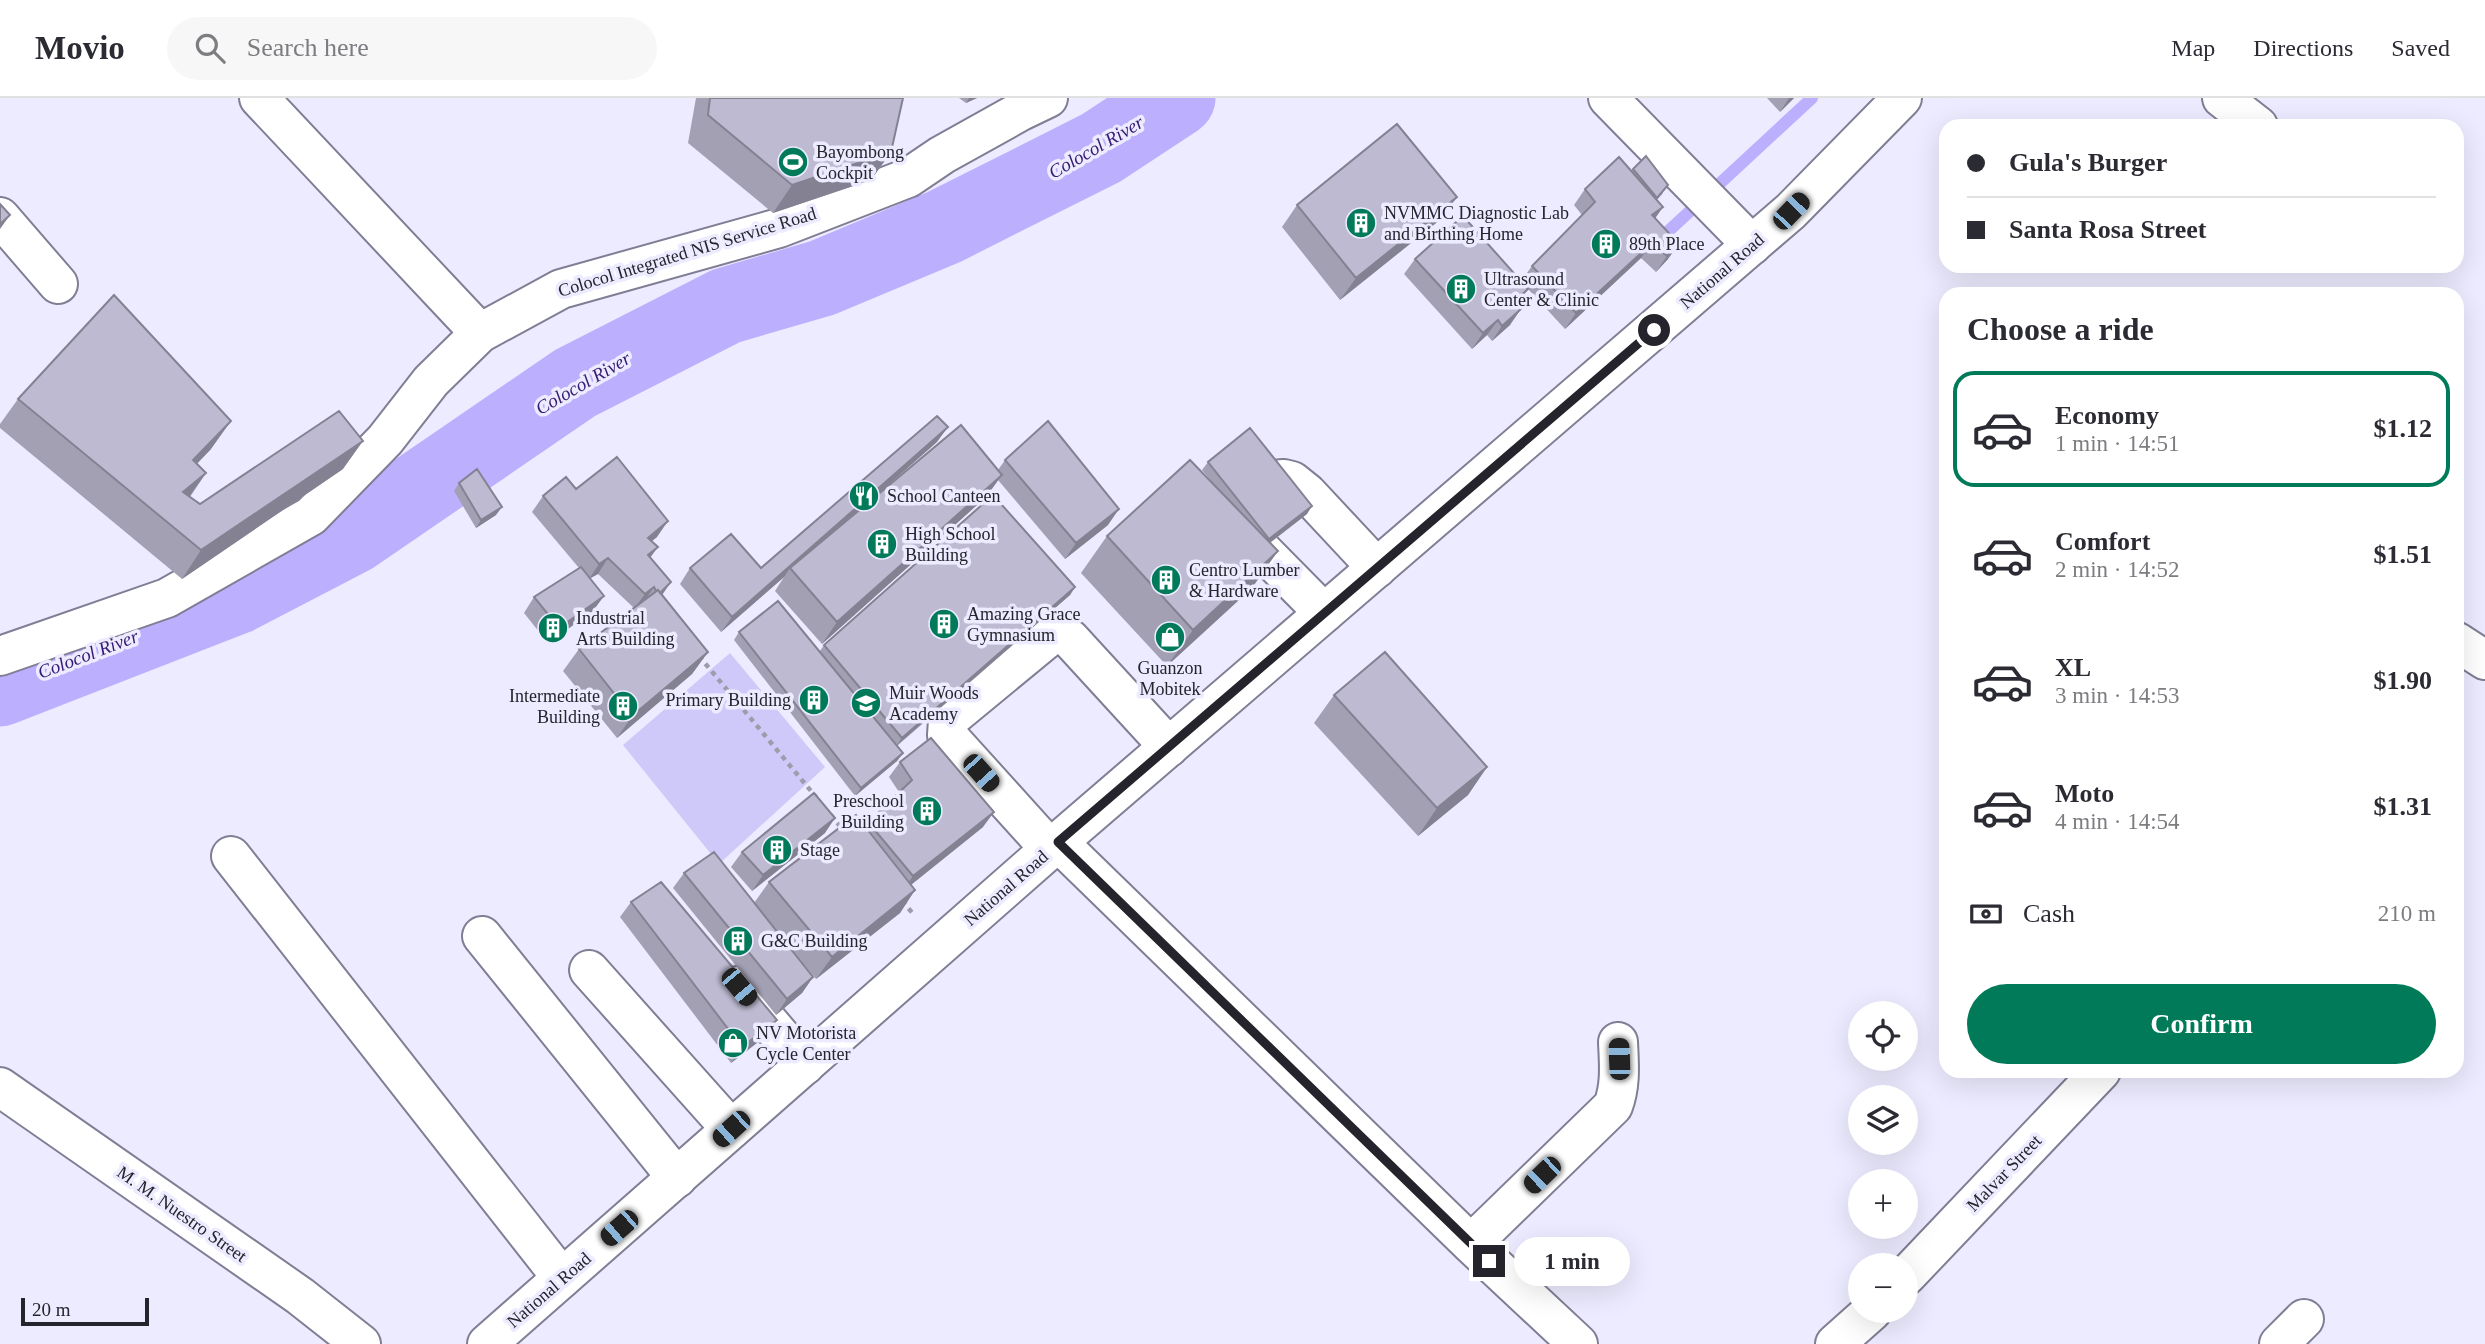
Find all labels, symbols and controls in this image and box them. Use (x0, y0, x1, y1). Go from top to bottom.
search box (167, 17, 657, 80)
icon: search (191, 29, 229, 67)
text: Movio (35, 30, 125, 66)
text: Search here (247, 33, 369, 62)
text: Map (2171, 35, 2215, 61)
text: Directions (2253, 35, 2353, 61)
text: Saved (2391, 35, 2450, 61)
water label: Colocol River (1045, 111, 1148, 183)
place label: Bayombong Cockpit (816, 142, 904, 183)
sports icon: Bayombong Cockpit (776, 145, 810, 179)
text: Gula's Burger (2009, 148, 2167, 177)
car (1769, 189, 1814, 233)
street label: Colocol Integrated NIS Service Road (555, 203, 819, 301)
place label: NVMMC Diagnostic Lab and Birthing Home (1384, 203, 1569, 244)
building icon: NVMMC Diagnostic Lab and Birthing Home (1344, 206, 1378, 240)
text: Santa Rosa Street (2009, 215, 2206, 244)
building icon: 89th Place (1589, 227, 1623, 261)
street label: National Road (1676, 229, 1768, 313)
place label: 89th Place (1629, 234, 1704, 254)
place label: Ultrasound Center & Clinic (1484, 269, 1599, 310)
building icon: Ultrasound Center & Clinic (1444, 272, 1478, 306)
text: Choose a ride (1967, 311, 2154, 347)
route start (1638, 314, 1670, 346)
water label: Colocol River (532, 347, 635, 419)
icon: car (1971, 398, 2034, 461)
text: Economy (2055, 401, 2159, 430)
text: $1.12 (2374, 414, 2432, 443)
text: 1 min · 14:51 (2055, 431, 2180, 456)
restaurant icon: School Canteen (847, 479, 881, 513)
place label: School Canteen (887, 486, 1000, 506)
place label: High School Building (905, 524, 996, 565)
icon: car (1971, 524, 2034, 587)
building icon: High School Building (865, 527, 899, 561)
text: Comfort (2055, 527, 2150, 556)
text: $1.51 (2374, 540, 2432, 569)
text: 2 min · 14:52 (2055, 557, 2180, 582)
place label: Centro Lumber & Hardware (1189, 560, 1299, 601)
building icon: Centro Lumber & Hardware (1149, 563, 1183, 597)
place label: Amazing Grace Gymnasium (967, 604, 1080, 645)
building icon: Amazing Grace Gymnasium (927, 607, 961, 641)
place label: Industrial Arts Building (576, 608, 675, 649)
building icon: Industrial Arts Building (536, 611, 570, 645)
shop icon: Guanzon Mobitek (1153, 620, 1187, 654)
water label: Colocol River (35, 625, 142, 683)
icon: car (1971, 650, 2034, 713)
text: XL (2055, 653, 2091, 682)
place label: Guanzon Mobitek (1138, 658, 1202, 699)
text: $1.90 (2374, 666, 2432, 695)
building icon: Primary Building (797, 683, 831, 717)
place label: Muir Woods Academy (889, 683, 979, 724)
text: 3 min · 14:53 (2055, 683, 2180, 708)
place label: Intermediate Building (509, 686, 600, 727)
school or university icon: Muir Woods Academy (849, 686, 883, 720)
building icon: Intermediate Building (606, 689, 640, 723)
place label: Primary Building (666, 690, 791, 710)
car (960, 750, 1003, 796)
icon: car (1971, 776, 2034, 839)
text: Moto (2055, 779, 2114, 808)
place label: Preschool Building (833, 791, 904, 832)
text: $1.31 (2374, 792, 2432, 821)
building icon: Preschool Building (910, 794, 944, 828)
text: 4 min · 14:54 (2055, 809, 2180, 834)
building icon: Stage (760, 833, 794, 867)
place label: Stage (800, 840, 840, 860)
street label: National Road (960, 846, 1052, 930)
icon: cash (1967, 895, 2005, 933)
text: Cash (2023, 899, 2075, 928)
text: 210 m (2378, 901, 2436, 926)
building icon: G&C Building (721, 924, 755, 958)
place label: G&C Building (761, 931, 868, 951)
car (718, 964, 761, 1010)
button: Confirm (1967, 984, 2436, 1064)
map controls (1848, 1001, 1918, 1323)
button: locate (1848, 1001, 1918, 1071)
place label: NV Motorista Cycle Center (756, 1023, 856, 1064)
shop icon: NV Motorista Cycle Center (716, 1026, 750, 1060)
car (1608, 1038, 1631, 1080)
button: layers (1848, 1085, 1918, 1155)
car (709, 1107, 754, 1151)
street label: Malvar Street (1963, 1131, 2045, 1215)
car (1520, 1153, 1565, 1197)
street label: M. M. Nuestro Street (113, 1162, 251, 1266)
button: + (1848, 1169, 1918, 1239)
car (597, 1206, 642, 1250)
callout: 1 min (1514, 1236, 1629, 1286)
route end (1473, 1245, 1505, 1277)
street label: National Road (503, 1248, 595, 1332)
text: 1 min (1544, 1249, 1600, 1274)
button: − (1848, 1253, 1918, 1323)
scale bar (21, 1295, 149, 1327)
text: 20 m (32, 1299, 71, 1320)

